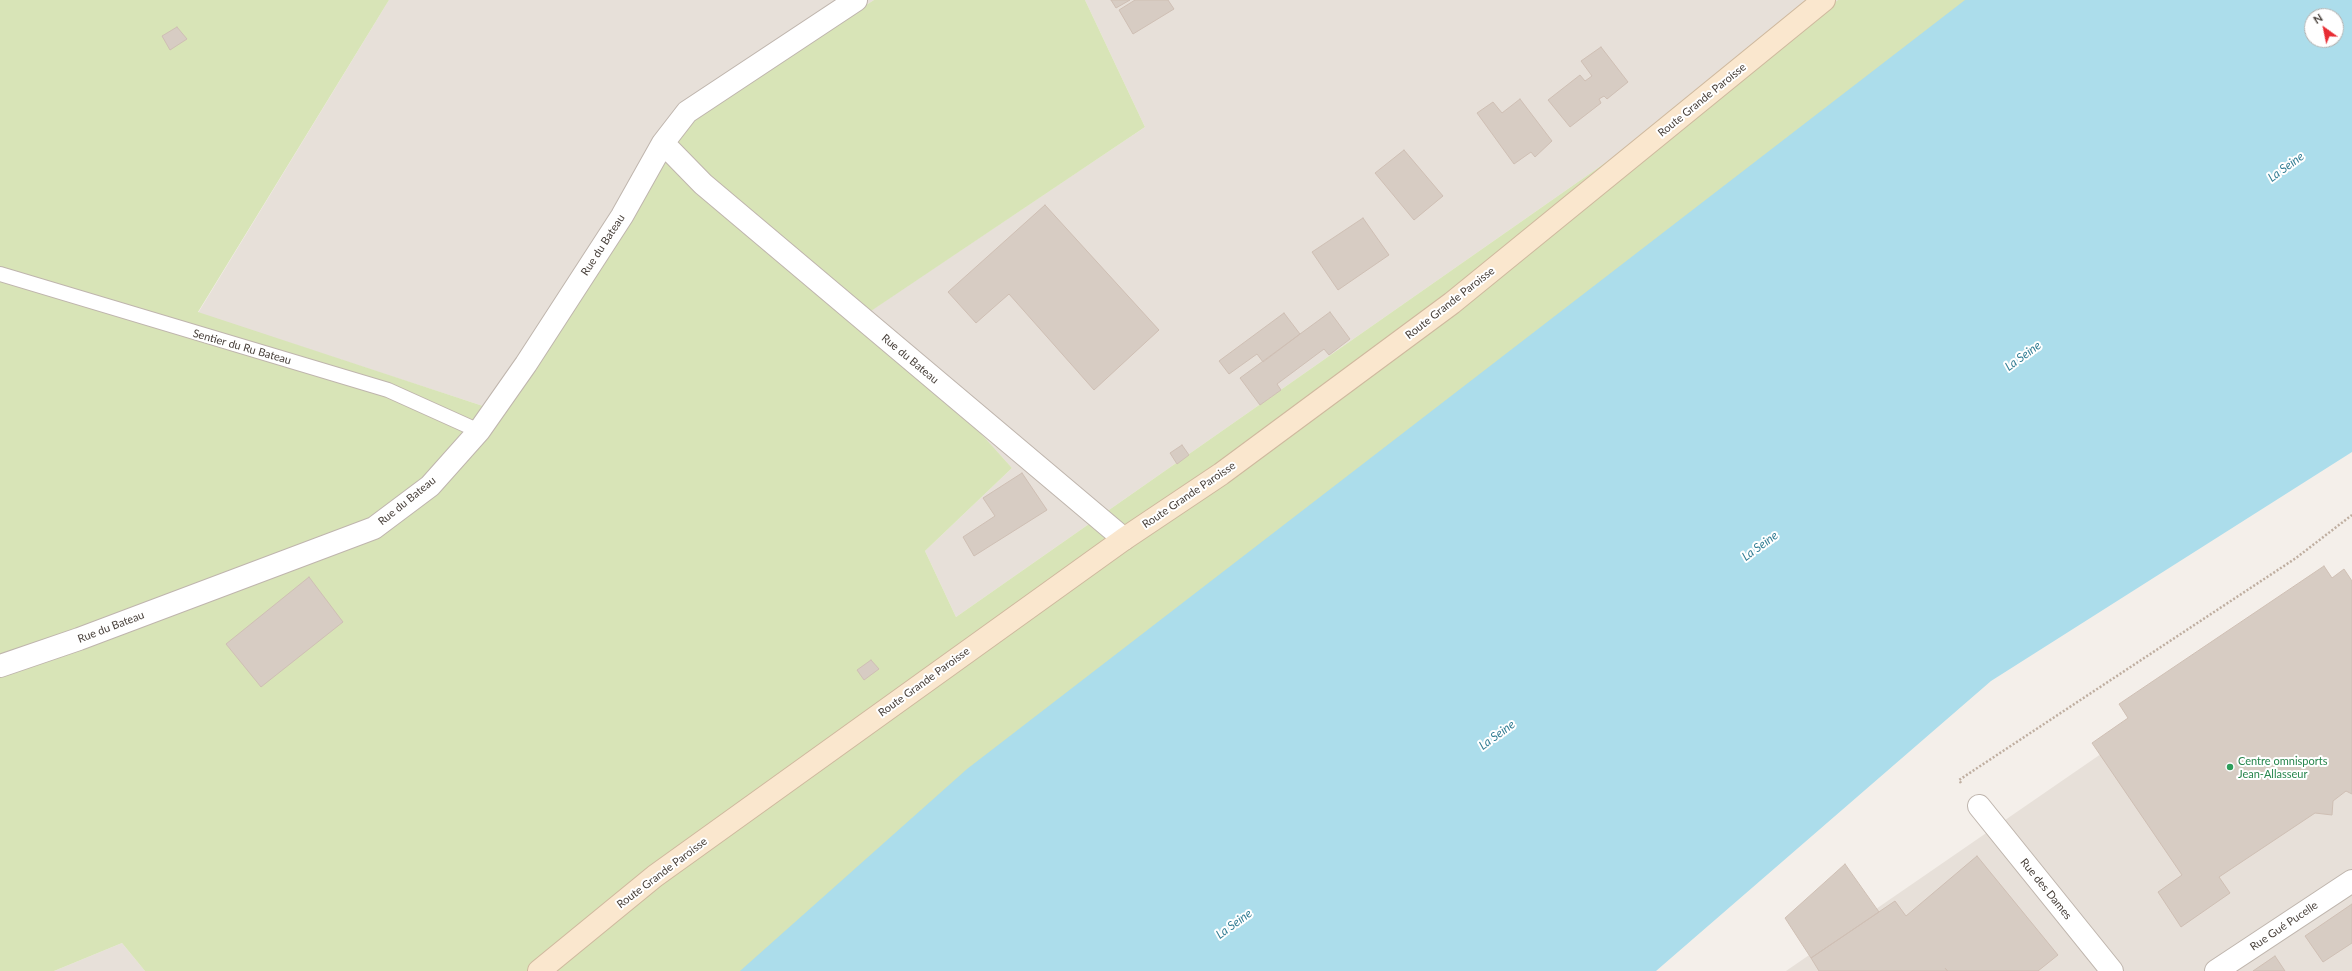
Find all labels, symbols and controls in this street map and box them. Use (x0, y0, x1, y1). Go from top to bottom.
north arrow (2304, 8, 2344, 48)
text: N (2311, 11, 2325, 26)
street label: Route Grande Paroisse (1655, 60, 1749, 140)
water label: La Seine (2265, 149, 2307, 185)
street label: Rue du Bateau (578, 212, 628, 278)
street label: Route Grande Paroisse (1403, 264, 1497, 342)
street label: Sentier du Ru Bateau (191, 327, 293, 367)
street label: Rue du Bateau (879, 331, 941, 387)
water label: La Seine (2002, 338, 2044, 374)
street label: Route Grande Paroisse (1140, 459, 1238, 531)
street label: Rue du Bateau (376, 474, 438, 528)
water label: La Seine (1739, 528, 1781, 564)
street label: Rue du Bateau (76, 608, 146, 646)
street label: Route Grande Paroisse (876, 644, 972, 720)
water label: La Seine (1476, 717, 1518, 753)
place label: Centre omnisports Jean-Allasseur (2238, 754, 2327, 780)
marker: Centre omnisports Jean-Allasseur (2225, 762, 2235, 772)
street label: Route Grande Paroisse (614, 835, 710, 911)
street label: Rue des Dames (2017, 856, 2075, 922)
street label: Rue Gué Pucelle (2248, 899, 2320, 953)
water label: La Seine (1213, 906, 1255, 942)

